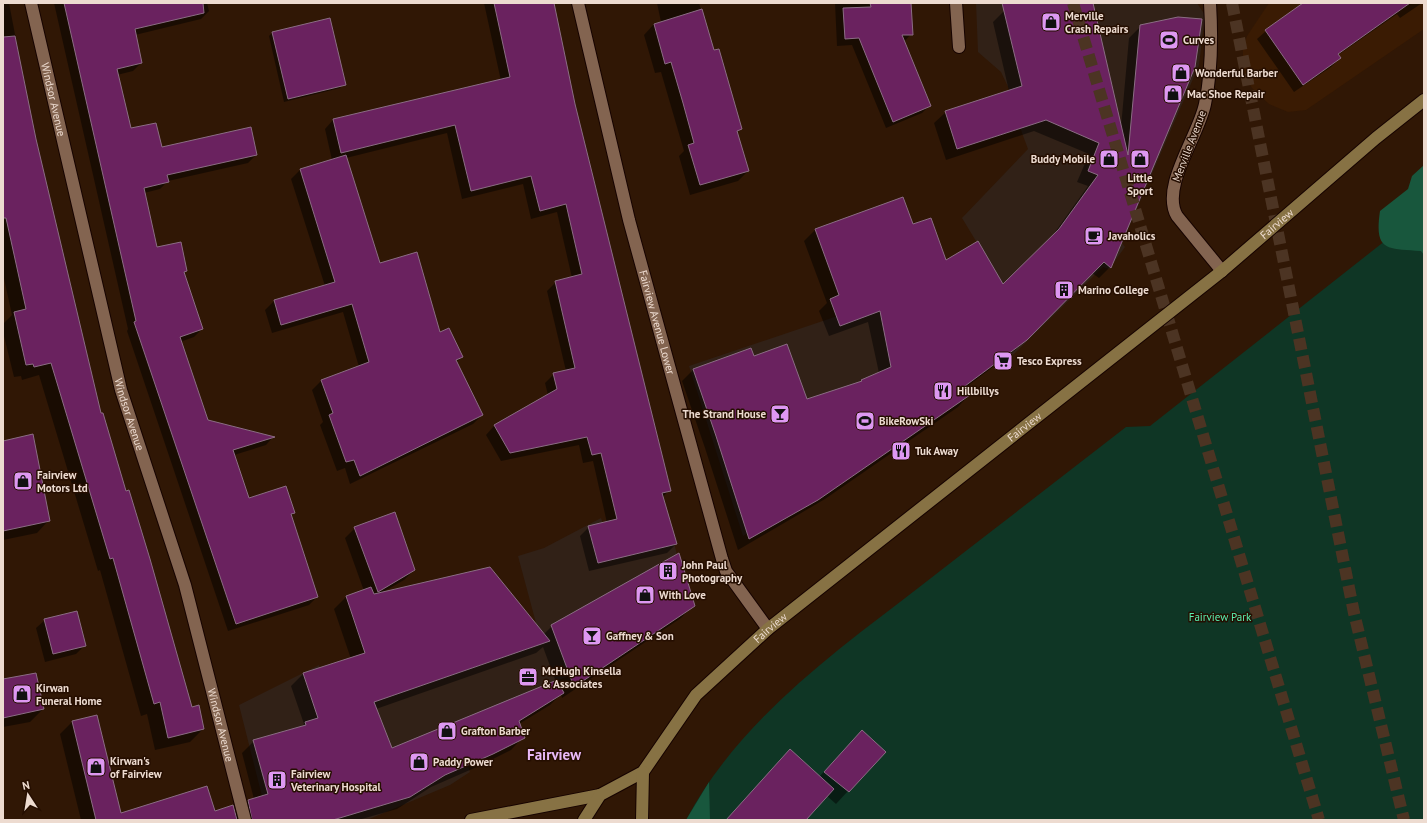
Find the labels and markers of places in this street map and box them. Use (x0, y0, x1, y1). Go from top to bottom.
place label: Merville Crash Repairs (1065, 9, 1129, 36)
shop icon: Merville Crash Repairs (1040, 11, 1062, 33)
sports icon: Curves (1158, 29, 1180, 51)
place label: Curves (1183, 33, 1215, 47)
shop icon: Wonderful Barber (1170, 62, 1192, 84)
place label: Wonderful Barber (1195, 66, 1278, 80)
shop icon: Mac Shoe Repair (1162, 83, 1184, 105)
place label: Mac Shoe Repair (1187, 87, 1265, 101)
shop icon: Buddy Mobile (1098, 148, 1120, 170)
shop icon: Little Sport (1129, 148, 1151, 170)
place label: Buddy Mobile (1031, 152, 1095, 166)
place label: Little Sport (1127, 171, 1153, 198)
cafe icon: Javaholics (1083, 225, 1105, 247)
place label: Javaholics (1107, 229, 1156, 243)
building icon: Marino College (1053, 279, 1075, 301)
place label: Marino College (1078, 283, 1149, 297)
supermarket icon: Tesco Express (992, 350, 1014, 372)
place label: Tesco Express (1017, 354, 1082, 368)
restaurant icon: Hillbillys (932, 380, 954, 402)
place label: Hillbillys (957, 384, 999, 398)
bar icon: The Strand House (769, 403, 791, 425)
place label: The Strand House (682, 407, 766, 421)
sports icon: BikeRowSki (854, 410, 876, 432)
place label: BikeRowSki (879, 414, 933, 428)
restaurant icon: Tuk Away (890, 440, 912, 462)
place label: Tuk Away (915, 444, 959, 458)
place label: Fairview Motors Ltd (37, 468, 88, 495)
shop icon: Fairview Motors Ltd (12, 470, 34, 492)
place label: John Paul Photography (681, 558, 743, 585)
building icon: John Paul Photography (657, 560, 679, 582)
shop icon: With Love (634, 584, 656, 606)
place label: With Love (659, 588, 706, 602)
bar icon: Gaffney & Son (581, 625, 603, 647)
place label: Gaffney & Son (606, 629, 674, 643)
place label: McHugh Kinsella & Associates (542, 664, 621, 691)
office icon: McHugh Kinsella & Associates (517, 666, 539, 688)
place label: Kirwan Funeral Home (36, 681, 102, 708)
shop icon: Kirwan Funeral Home (11, 683, 33, 705)
shop icon: Grafton Barber (436, 720, 458, 742)
place label: Grafton Barber (461, 724, 530, 738)
shop icon: Paddy Power (408, 751, 430, 773)
place label: Kirwan's of Fairview (110, 754, 163, 781)
place label: Paddy Power (433, 755, 493, 769)
shop icon: Kirwan's of Fairview (85, 756, 107, 778)
place label: Fairview Veterinary Hospital (290, 767, 381, 794)
building icon: Fairview Veterinary Hospital (266, 769, 288, 791)

